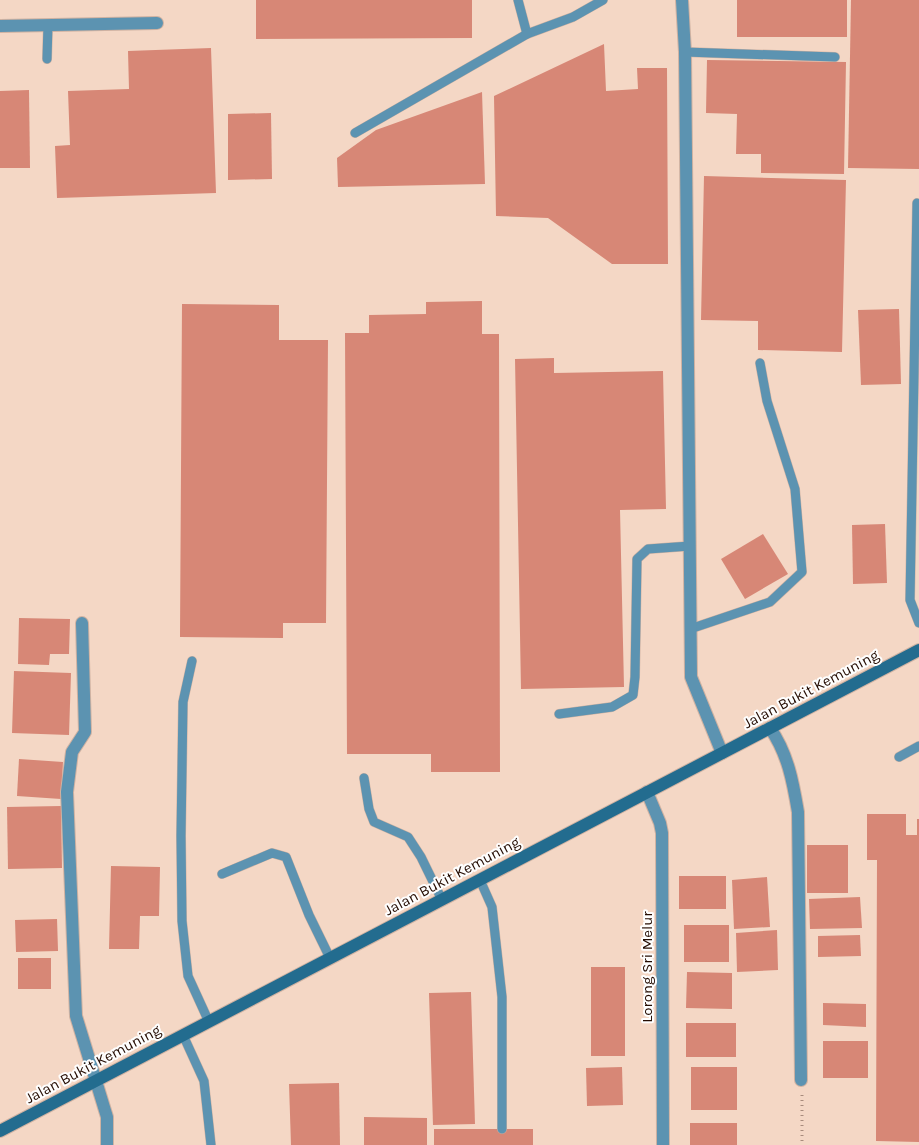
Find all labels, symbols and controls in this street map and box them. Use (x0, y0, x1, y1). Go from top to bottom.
street label: Jalan Bukit Kemuning (740, 645, 882, 732)
street label: Jalan Bukit Kemuning (381, 832, 523, 919)
street label: Lorong Sri Melur (638, 911, 656, 1023)
street label: Jalan Bukit Kemuning (22, 1020, 164, 1107)

